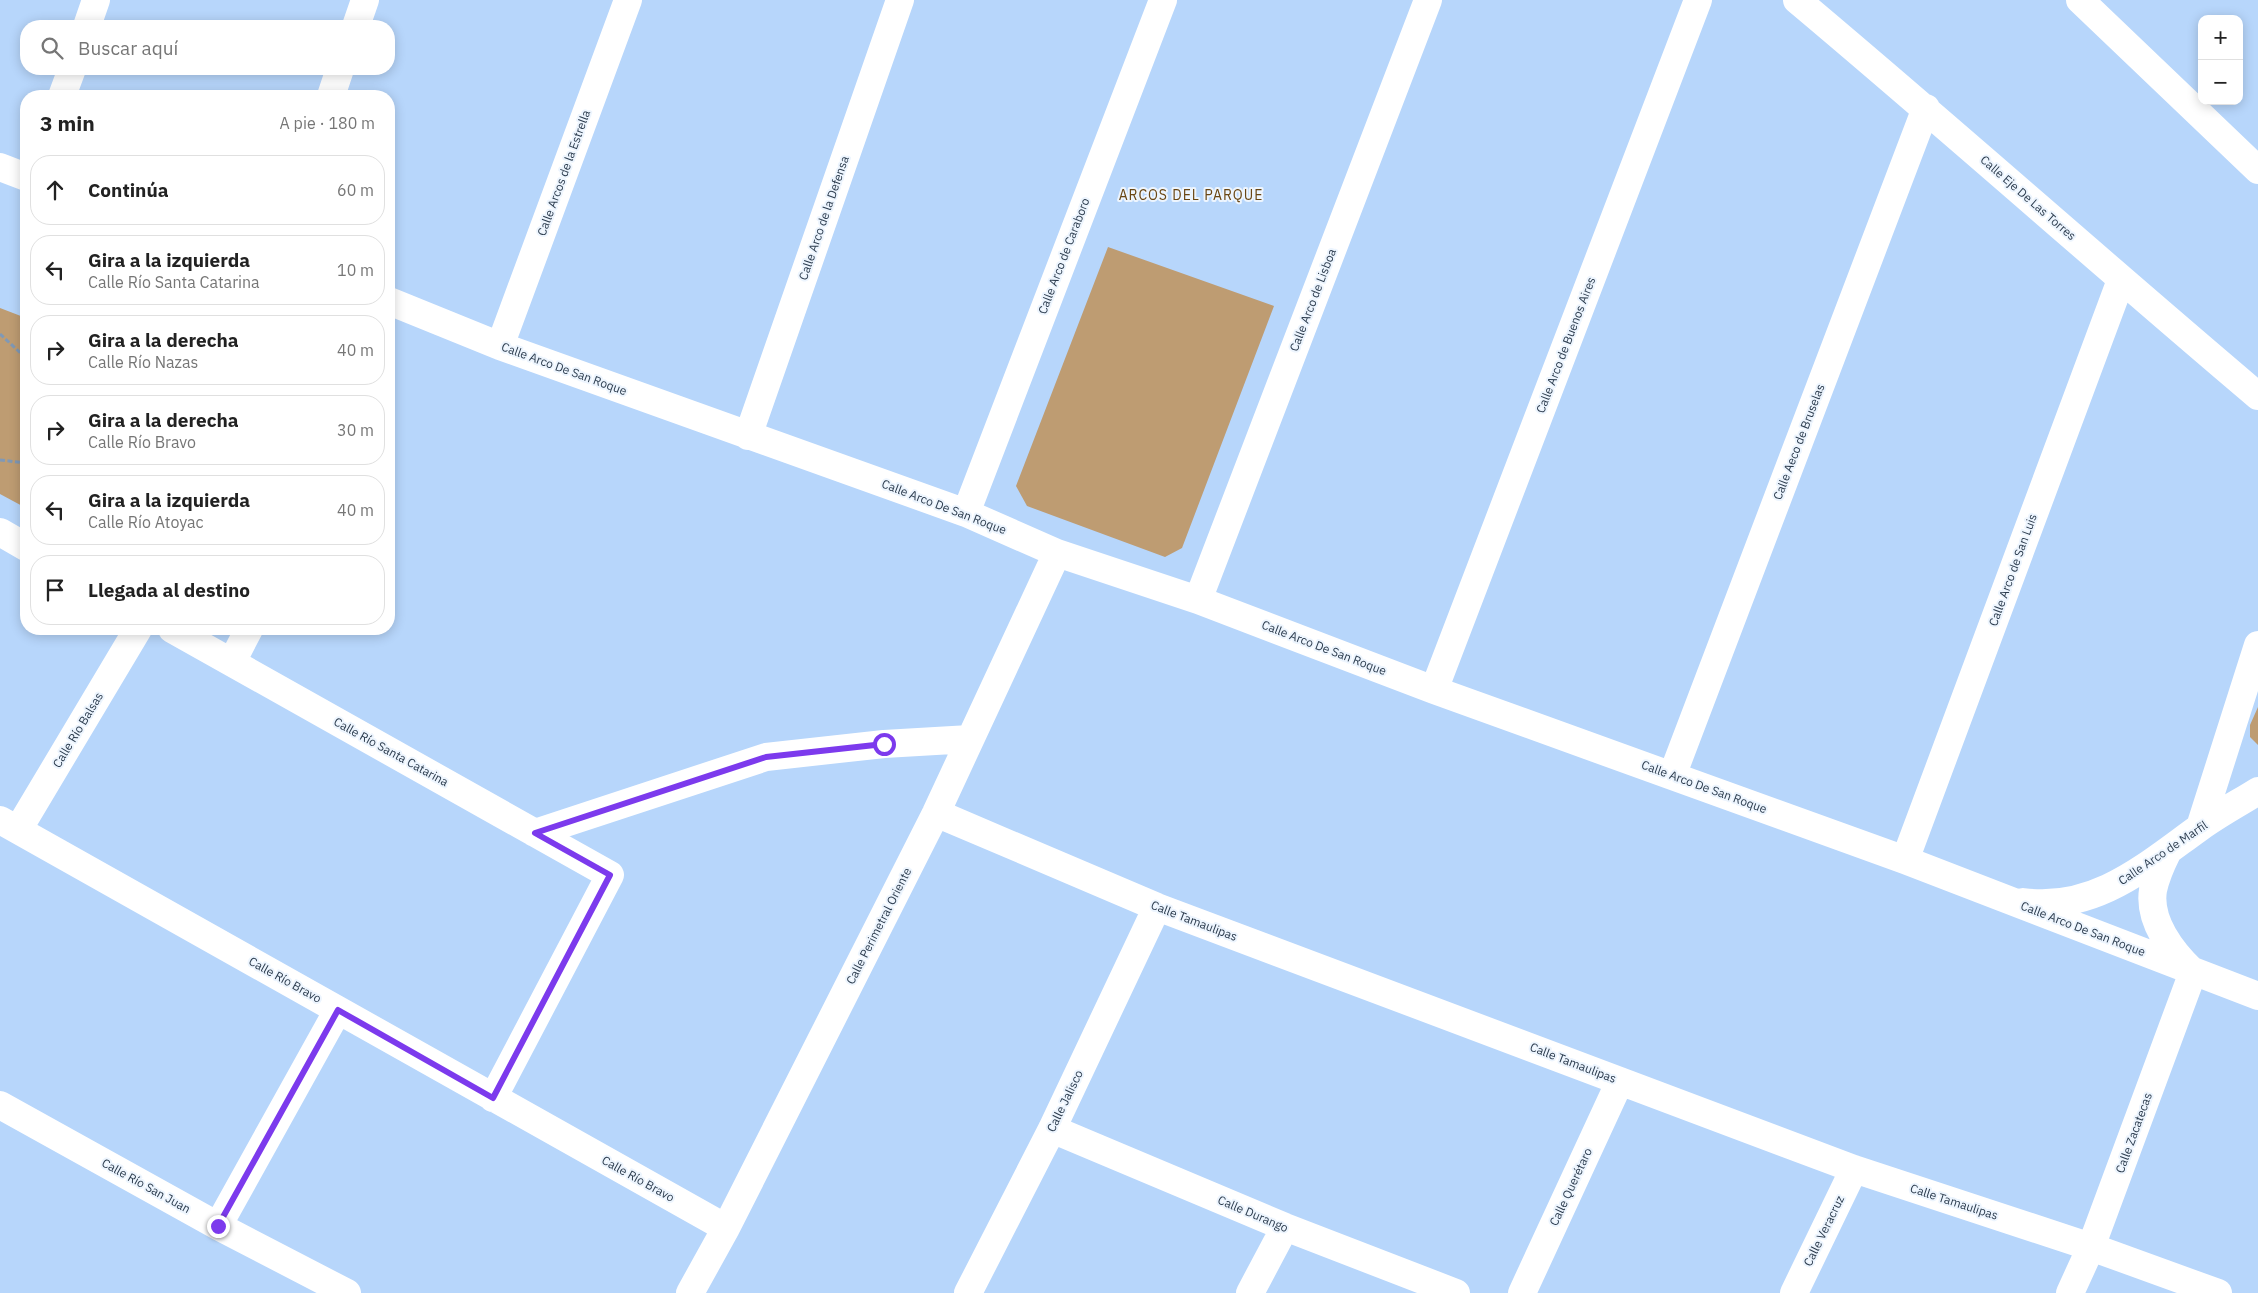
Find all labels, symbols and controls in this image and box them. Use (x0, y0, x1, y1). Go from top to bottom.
map controls (2198, 15, 2243, 105)
button: + (2198, 15, 2243, 60)
search box (20, 20, 395, 75)
icon: search (38, 34, 66, 62)
text: Buscar aquí (78, 36, 178, 60)
button: − (2198, 60, 2243, 105)
street label: Calle Arcos de la Estrella (534, 107, 593, 238)
text: 3 min (40, 109, 95, 137)
text: A pie · 180 m (280, 113, 375, 133)
street label: Calle Eje De Las Torres (1977, 152, 2079, 243)
street label: Calle Arco de la Defensa (795, 153, 852, 282)
icon: ahead (41, 176, 69, 204)
text: Continúa (88, 178, 169, 202)
text: 60 m (337, 180, 374, 200)
district label: ARCOS DEL PARQUE (1119, 186, 1263, 204)
street label: Calle Arco de Caraboro (1034, 195, 1093, 316)
street label: Calle Arco de Lisboa (1286, 246, 1339, 353)
text: Gira a la izquierda (88, 248, 250, 272)
icon: left (41, 256, 69, 284)
text: 10 m (337, 260, 374, 280)
text: Calle Río Santa Catarina (88, 272, 260, 292)
street label: Calle Arco de Buenos Aires (1533, 274, 1598, 415)
text: Gira a la derecha (88, 328, 239, 352)
icon: right (41, 336, 69, 364)
street label: Calle Arco De San Roque (499, 339, 629, 398)
text: 40 m (337, 340, 374, 360)
text: Calle Río Nazas (88, 352, 198, 372)
street label: Calle Aeco de Bruselas (1770, 382, 1828, 502)
text: Gira a la derecha (88, 408, 239, 432)
icon: right (41, 416, 69, 444)
text: 30 m (337, 420, 374, 440)
text: Calle Río Bravo (88, 432, 196, 452)
street label: Calle Arco De San Roque (880, 476, 1009, 537)
text: Gira a la izquierda (88, 488, 250, 512)
icon: left (41, 496, 69, 524)
text: 40 m (337, 500, 374, 520)
text: Calle Río Atoyac (88, 512, 204, 532)
street label: Calle Arco de San Luis (1985, 512, 2040, 628)
icon: arrive (41, 576, 69, 604)
text: Llegada al destino (88, 578, 250, 602)
street label: Calle Arco De San Roque (1260, 617, 1389, 678)
street label: Calle Río Balsas (49, 689, 106, 770)
street label: Calle Río Santa Catarina (331, 714, 452, 790)
route start (873, 733, 896, 756)
street label: Calle Arco De San Roque (1639, 757, 1769, 816)
street label: Calle Arco de Marfil (2115, 817, 2210, 888)
street label: Calle Perimetral Oriente (843, 865, 915, 987)
street label: Calle Tamaulipas (1149, 897, 1240, 944)
street label: Calle Arco De San Roque (2019, 898, 2148, 959)
street label: Calle Río Bravo (246, 953, 325, 1006)
street label: Calle Tamaulipas (1528, 1039, 1619, 1086)
street label: Calle Jalisco (1043, 1067, 1086, 1134)
street label: Calle Zacatecas (2112, 1090, 2155, 1175)
street label: Calle Querétaro (1546, 1145, 1595, 1228)
street label: Calle Río Bravo (599, 1152, 678, 1205)
street label: Calle Río San Juan (99, 1155, 193, 1216)
street label: Calle Tamaulipas (1908, 1180, 2000, 1223)
street label: Calle Durango (1216, 1192, 1291, 1235)
street label: Calle Veracruz (1800, 1193, 1847, 1269)
route end (207, 1215, 230, 1238)

